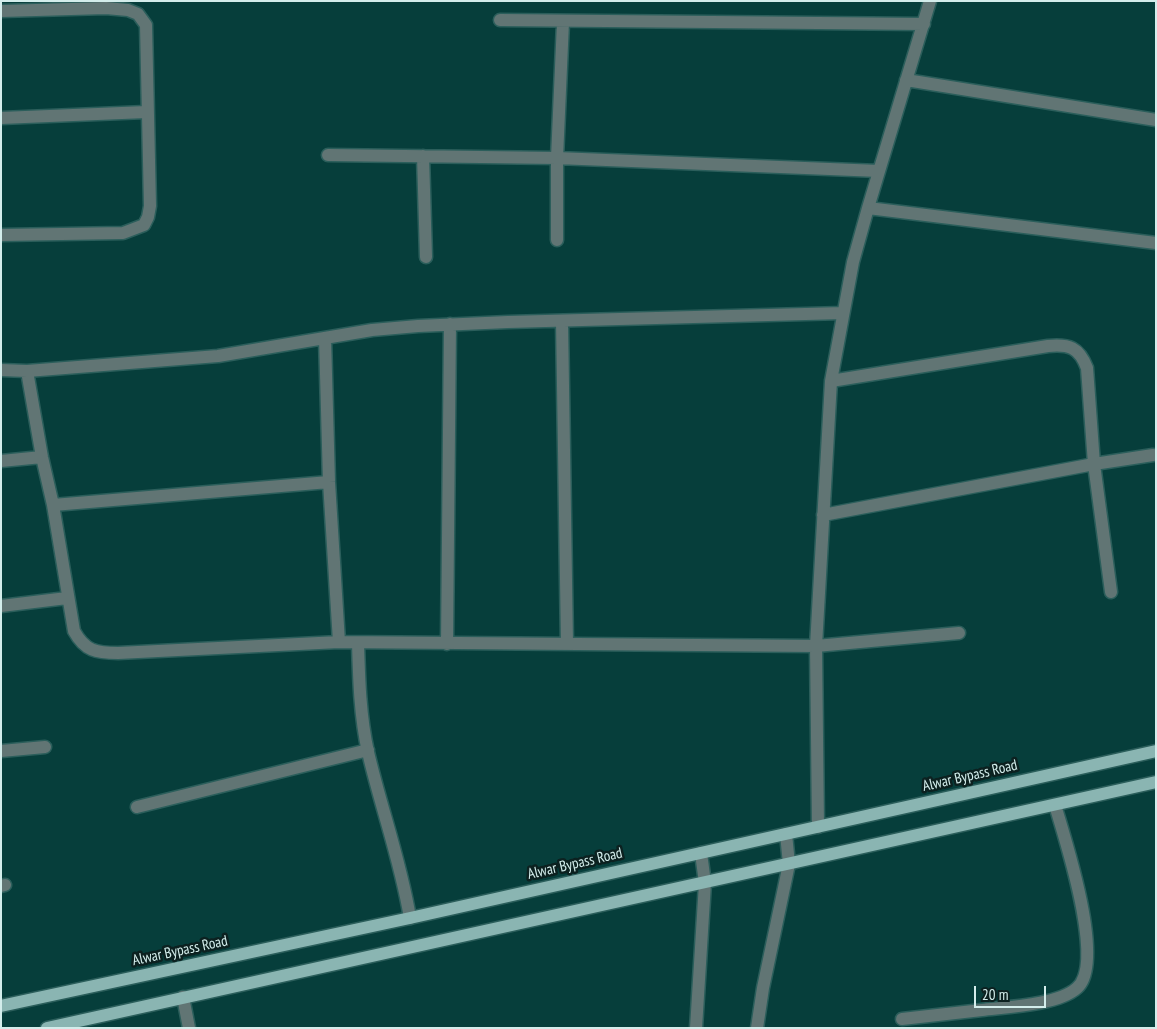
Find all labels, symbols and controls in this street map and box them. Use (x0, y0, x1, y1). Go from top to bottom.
street label: Alwar Bypass Road (921, 756, 1019, 796)
street label: Alwar Bypass Road (526, 844, 624, 884)
street label: Alwar Bypass Road (131, 932, 229, 970)
scale bar (977, 976, 1050, 1008)
text: 20 m (982, 985, 1008, 1004)

